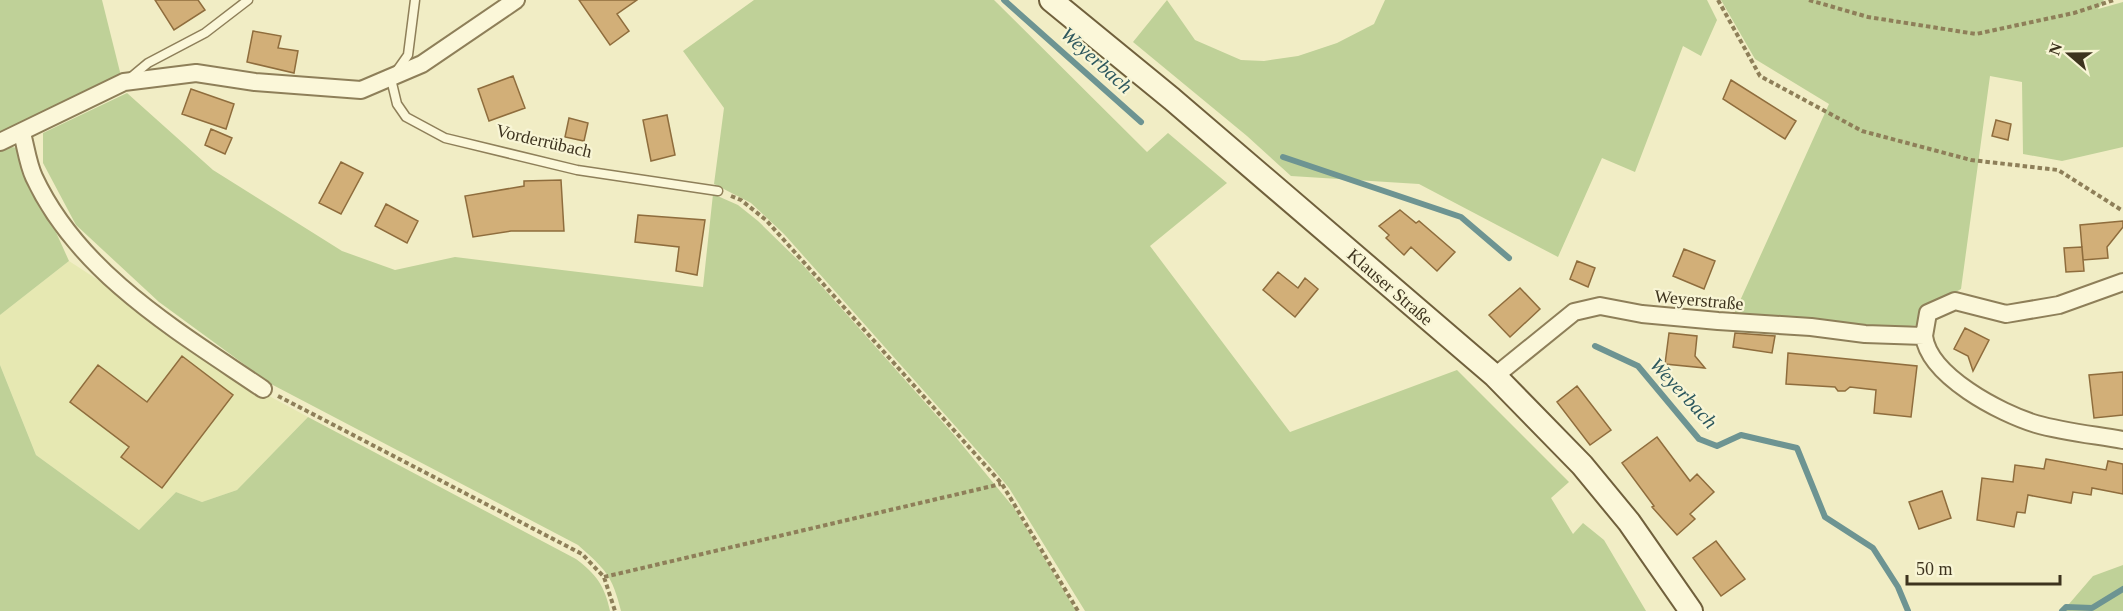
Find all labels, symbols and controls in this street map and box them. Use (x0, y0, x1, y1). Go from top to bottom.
water label: Weyerbach (1056, 22, 1137, 98)
north arrow (2039, 24, 2099, 84)
text: N (2045, 40, 2065, 57)
street label: Vorderrübach (494, 120, 594, 162)
street label: Klauser Straße (1343, 245, 1437, 329)
street label: Weyerstraße (1654, 286, 1744, 314)
water label: Weyerbach (1645, 353, 1722, 433)
scale bar (1907, 548, 2060, 586)
text: 50 m (1916, 559, 1953, 579)

